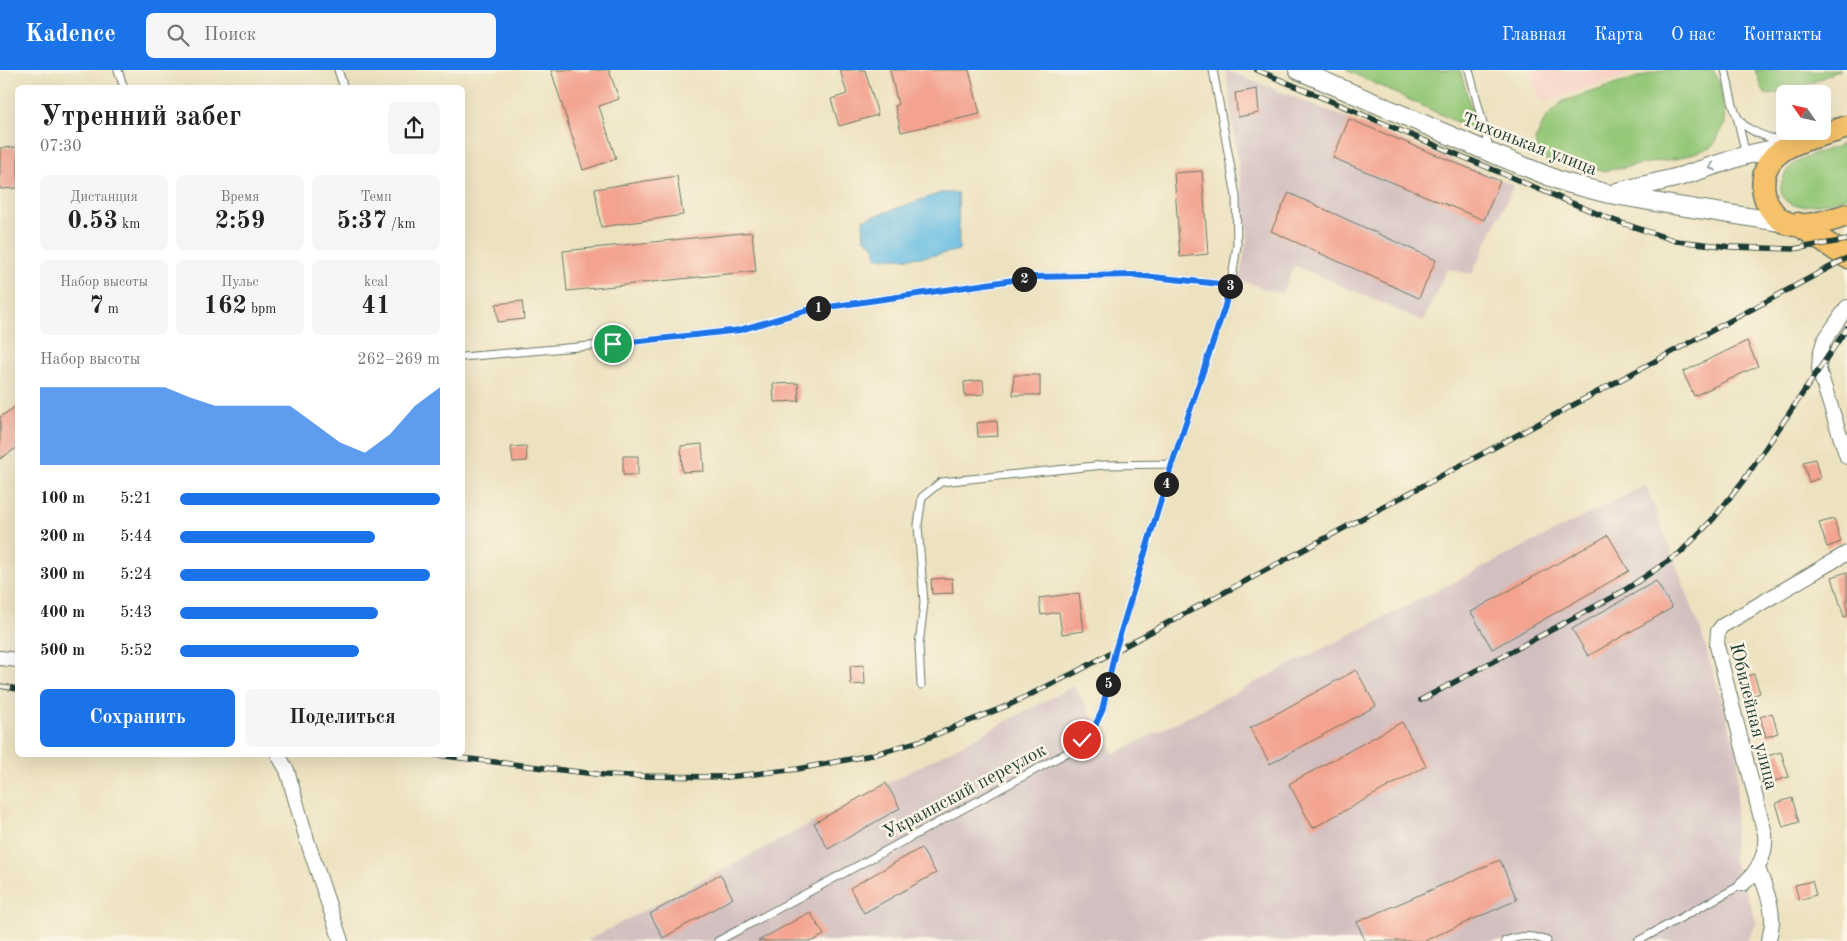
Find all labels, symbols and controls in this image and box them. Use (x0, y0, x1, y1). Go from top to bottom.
search box (146, 13, 496, 58)
icon: search (164, 21, 192, 49)
text: Kadence (25, 23, 116, 47)
text: Поиск (204, 26, 256, 45)
text: Главная (1502, 26, 1566, 44)
text: Карта (1594, 26, 1643, 44)
text: О нас (1671, 26, 1715, 44)
text: Контакты (1743, 26, 1822, 44)
north arrow (1776, 85, 1831, 140)
map controls (1776, 85, 1831, 140)
button: share (388, 102, 440, 154)
text: Утренний забег (40, 104, 241, 132)
street label: Тихонькая улица (1459, 111, 1600, 180)
text: 07:30 (40, 139, 82, 155)
one-way arrow (1708, 161, 1716, 171)
text: Дистанция (70, 190, 138, 204)
text: Время (221, 190, 259, 204)
text: Темп (360, 190, 392, 204)
text: 0.53 (68, 209, 118, 234)
text: 2:59 (215, 209, 265, 234)
text: 5:37 (336, 209, 387, 234)
text: km (118, 217, 140, 231)
text: /km (387, 217, 416, 231)
pin: 2 (1012, 266, 1036, 292)
text: 2 (1020, 272, 1029, 286)
pin: 3 (1218, 274, 1242, 298)
text: Набор высоты (60, 275, 148, 289)
text: Пульс (221, 275, 259, 289)
text: kcal (364, 275, 388, 289)
text: 3 (1226, 279, 1235, 293)
text: 7 (89, 294, 104, 319)
text: 162 (204, 294, 247, 319)
text: 41 (361, 294, 391, 319)
pin: 1 (806, 296, 830, 320)
text: 1 (814, 301, 823, 315)
text: m (104, 302, 119, 316)
text: bpm (247, 302, 276, 316)
pin (592, 323, 634, 365)
icon: arrive (599, 330, 627, 358)
text: Набор высоты (40, 352, 140, 368)
text: 262–269 m (357, 352, 440, 368)
pin: 4 (1154, 472, 1178, 496)
text: 4 (1162, 477, 1171, 491)
text: 100 m (40, 491, 85, 507)
text: 5:21 (120, 491, 152, 507)
text: 200 m (40, 529, 85, 545)
text: 5:44 (120, 529, 152, 545)
text: 300 m (40, 567, 85, 583)
text: 5:24 (120, 567, 152, 583)
text: 400 m (40, 605, 85, 621)
text: 5:43 (120, 605, 152, 621)
street label: Юбилейная улица (1725, 641, 1780, 793)
text: 500 m (40, 643, 85, 659)
text: 5:52 (120, 643, 152, 659)
pin: 5 (1096, 672, 1120, 696)
text: 5 (1104, 677, 1113, 691)
button: Сохранить (40, 689, 235, 747)
button: Поделиться (245, 689, 440, 747)
pin (1061, 719, 1103, 761)
icon: check (1068, 726, 1096, 754)
street label: Украинский переулок (881, 741, 1050, 843)

